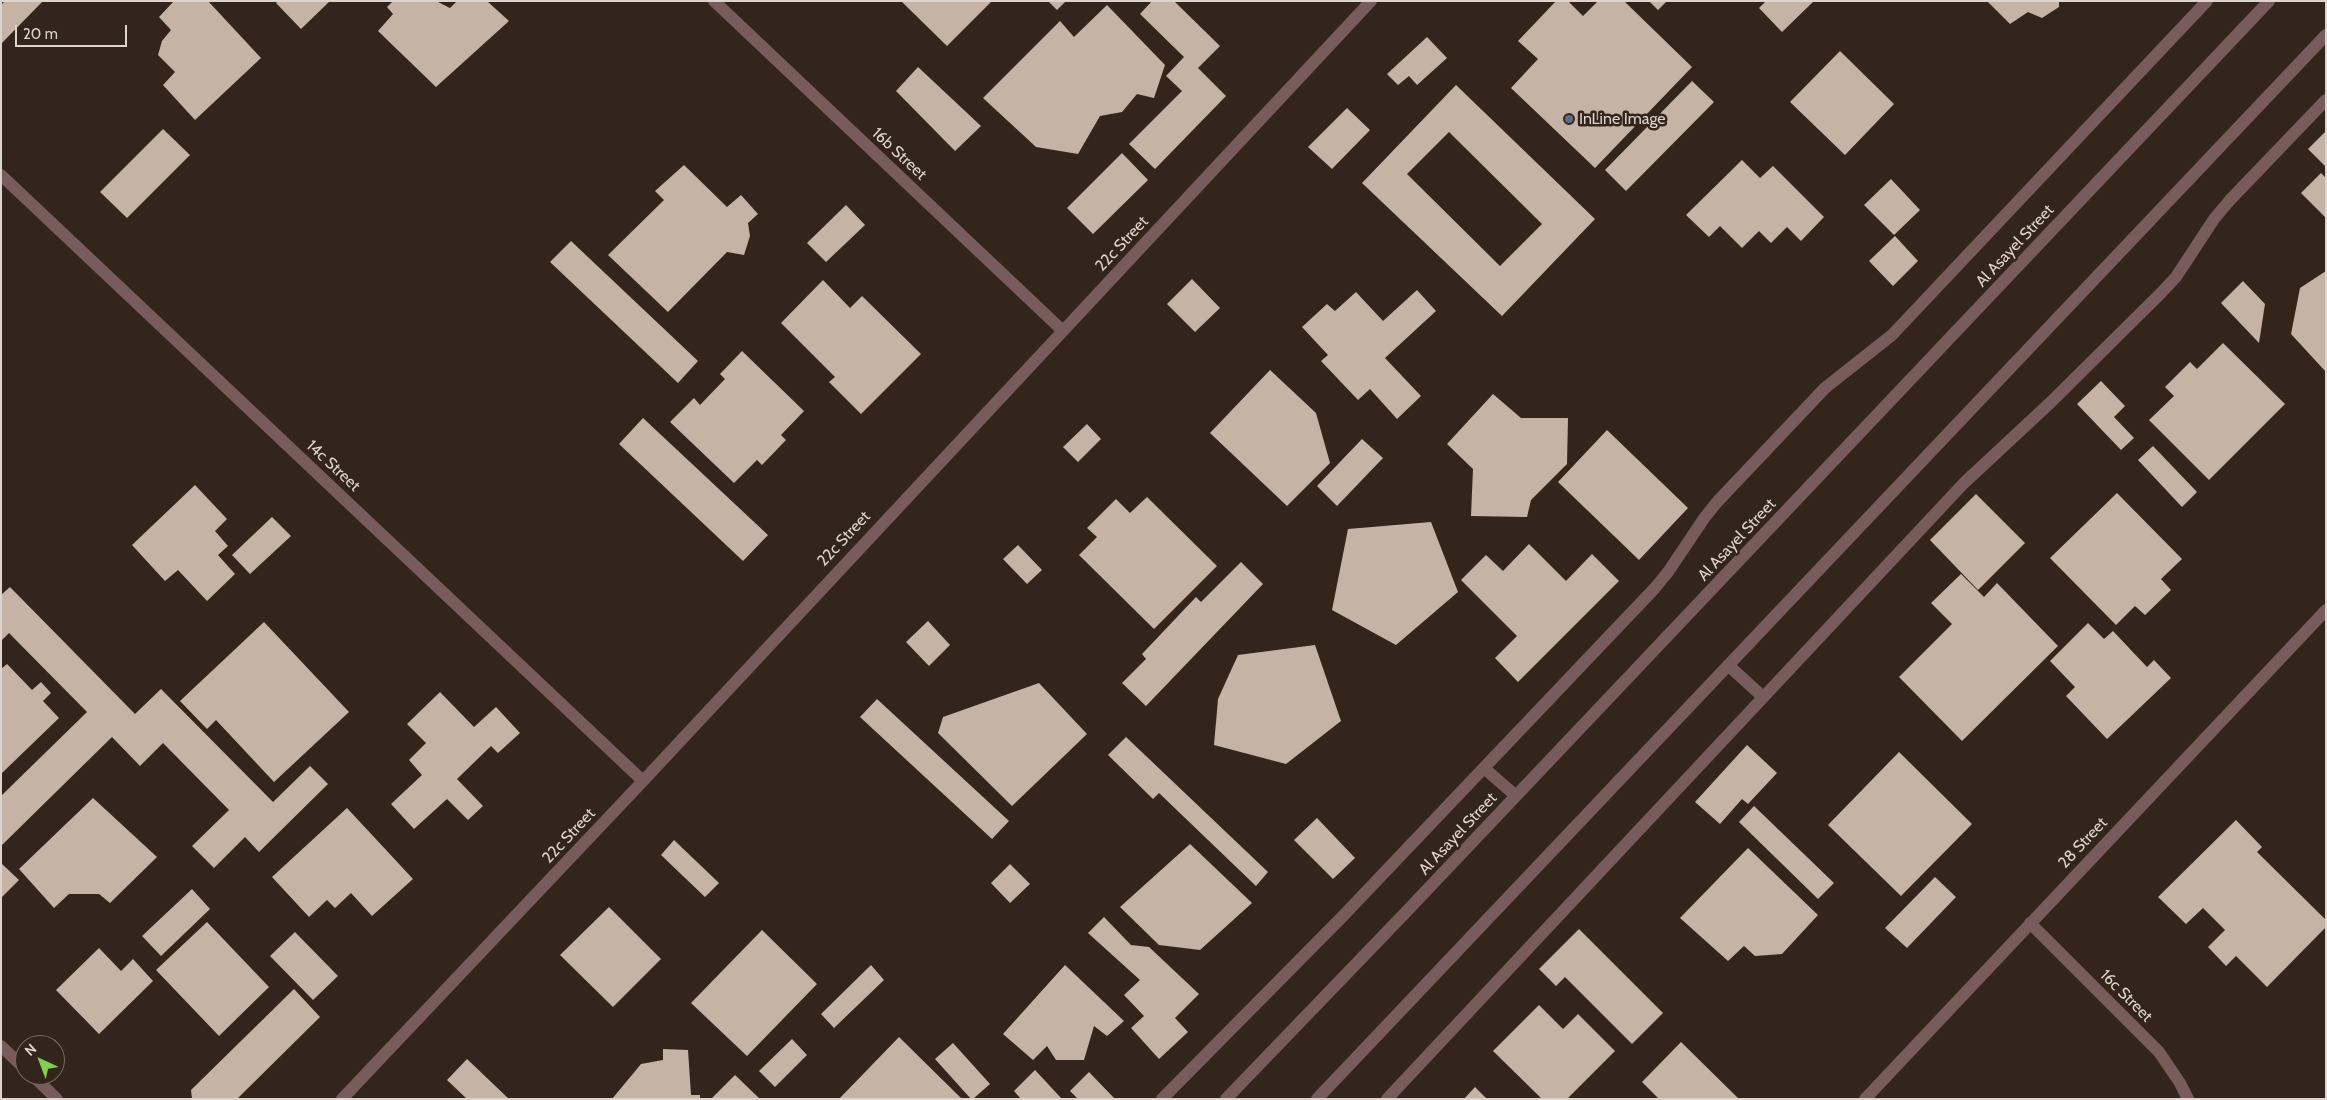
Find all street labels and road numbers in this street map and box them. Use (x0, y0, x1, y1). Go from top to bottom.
street label: 16b Street (868, 124, 930, 184)
street label: Al Asayel Street (1972, 201, 2058, 291)
street label: 22c Street (1092, 212, 1152, 276)
street label: 14c Street (302, 436, 364, 496)
street label: Al Asayel Street (1694, 495, 1780, 585)
street label: 22c Street (814, 507, 874, 571)
street label: Al Asayel Street (1415, 789, 1501, 879)
street label: 22c Street (539, 804, 599, 868)
street label: 28 Street (2055, 813, 2111, 873)
street label: 16c Street (2096, 966, 2156, 1026)

